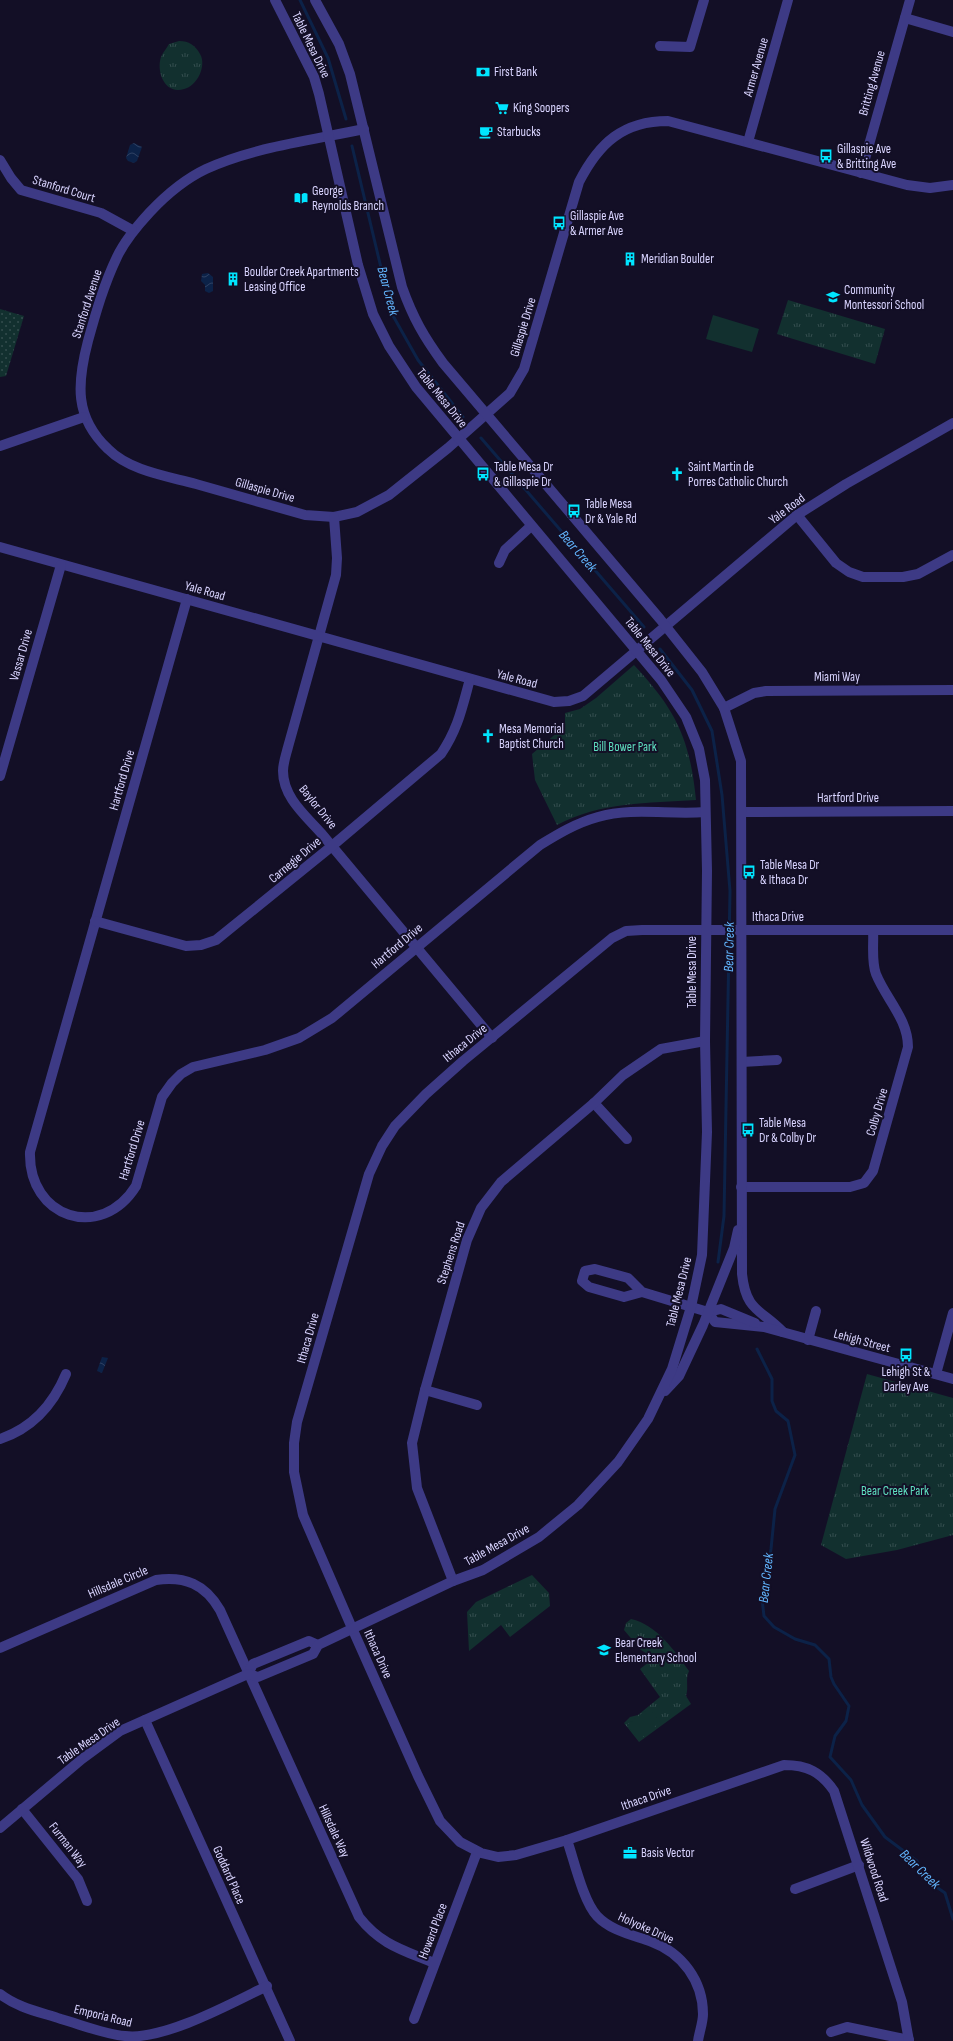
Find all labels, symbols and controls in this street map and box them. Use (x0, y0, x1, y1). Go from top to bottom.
street label: Table Mesa Drive (288, 9, 334, 81)
street label: Armer Avenue (740, 36, 772, 99)
street label: Britting Avenue (855, 49, 889, 117)
bank icon: First Bank (475, 64, 491, 80)
place label: First Bank (494, 64, 537, 80)
supermarket icon: King Soopers (494, 100, 510, 116)
place label: King Soopers (513, 100, 570, 116)
cafe icon: Starbucks (478, 124, 494, 140)
place label: Starbucks (497, 124, 541, 140)
place label: Gillaspie Ave & Britting Ave (837, 141, 896, 172)
bus stop icon: Gillaspie Ave & Britting Ave (818, 148, 834, 164)
street label: Stanford Court (31, 172, 97, 206)
place label: George Reynolds Branch (312, 183, 384, 214)
library icon: George Reynolds Branch (293, 190, 309, 206)
place label: Gillaspie Ave & Armer Ave (570, 208, 624, 239)
bus stop icon: Gillaspie Ave & Armer Ave (551, 215, 567, 231)
building icon: Meridian Boulder (622, 251, 638, 267)
place label: Meridian Boulder (641, 251, 714, 267)
place label: Boulder Creek Apartments Leasing Office (244, 264, 359, 295)
water label: Bear Creek (373, 265, 403, 318)
street label: Stanford Avenue (68, 267, 106, 341)
building icon: Boulder Creek Apartments Leasing Office (225, 271, 241, 287)
place label: Community Montessori School (844, 282, 924, 313)
school or university icon: Community Montessori School (825, 289, 841, 305)
street label: Gillaspie Drive (506, 295, 540, 359)
street label: Table Mesa Drive (413, 365, 471, 431)
place label: Table Mesa Dr & Gillaspie Dr (494, 459, 554, 490)
place label: Saint Martin de Porres Catholic Church (688, 459, 788, 490)
bus stop icon: Table Mesa Dr & Gillaspie Dr (475, 466, 491, 482)
church icon: Saint Martin de Porres Catholic Church (669, 466, 685, 482)
street label: Gillaspie Drive (233, 474, 297, 506)
street label: Yale Road (766, 490, 808, 528)
place label: Table Mesa Dr & Yale Rd (585, 496, 637, 527)
bus stop icon: Table Mesa Dr & Yale Rd (566, 503, 582, 519)
water label: Bear Creek (555, 527, 601, 576)
street label: Yale Road (183, 578, 227, 604)
street label: Table Mesa Drive (621, 614, 679, 680)
street label: Vassar Drive (6, 627, 36, 683)
street label: Yale Road (495, 666, 539, 692)
street label: Miami Way (814, 669, 860, 685)
place label: Mesa Memorial Baptist Church (499, 721, 564, 752)
church icon: Mesa Memorial Baptist Church (480, 728, 496, 744)
park label: Bill Bower Park (593, 739, 657, 755)
street label: Hartford Drive (106, 748, 138, 812)
street label: Baylor Drive (295, 782, 341, 832)
street label: Hartford Drive (817, 790, 879, 806)
street label: Carnegie Drive (266, 834, 324, 886)
place label: Table Mesa Dr & Ithaca Dr (760, 857, 820, 888)
bus stop icon: Table Mesa Dr & Ithaca Dr (741, 864, 757, 880)
street label: Ithaca Drive (752, 909, 804, 925)
street label: Hartford Drive (368, 920, 426, 972)
water label: Bear Creek (720, 921, 738, 972)
street label: Table Mesa Drive (684, 936, 700, 1008)
street label: Ithaca Drive (440, 1020, 490, 1066)
street label: Colby Drive (863, 1086, 891, 1138)
place label: Table Mesa Dr & Colby Dr (759, 1115, 817, 1146)
street label: Hartford Drive (115, 1118, 149, 1182)
bus stop icon: Table Mesa Dr & Colby Dr (740, 1122, 756, 1138)
street label: Stephens Road (433, 1220, 469, 1286)
street label: Table Mesa Drive (663, 1255, 695, 1329)
street label: Ithaca Drive (293, 1311, 323, 1365)
street label: Lehigh Street (832, 1326, 892, 1356)
bus stop icon: Lehigh St & Darley Ave (898, 1347, 914, 1363)
place label: Lehigh St & Darley Ave (882, 1364, 931, 1395)
park label: Bear Creek Park (861, 1483, 929, 1499)
street label: Table Mesa Drive (462, 1521, 532, 1569)
water label: Bear Creek (755, 1552, 777, 1604)
street label: Hillsdale Circle (86, 1562, 150, 1602)
street label: Ithaca Drive (360, 1627, 396, 1681)
place label: Bear Creek Elementary School (615, 1635, 697, 1666)
school or university icon: Bear Creek Elementary School (596, 1642, 612, 1658)
street label: Table Mesa Drive (55, 1714, 123, 1768)
street label: Ithaca Drive (619, 1782, 673, 1814)
street label: Hillsdale Way (315, 1802, 353, 1860)
street label: Furman Way (45, 1819, 91, 1871)
street label: Wildwood Road (856, 1836, 892, 1904)
street label: Goddard Place (209, 1843, 249, 1907)
office icon: Basis Vector (622, 1845, 638, 1861)
place label: Basis Vector (641, 1845, 695, 1861)
water label: Bear Creek (896, 1846, 944, 1893)
street label: Howard Place (415, 1901, 451, 1961)
street label: Holyoke Drive (616, 1909, 676, 1947)
street label: Emporia Road (72, 2001, 134, 2031)

